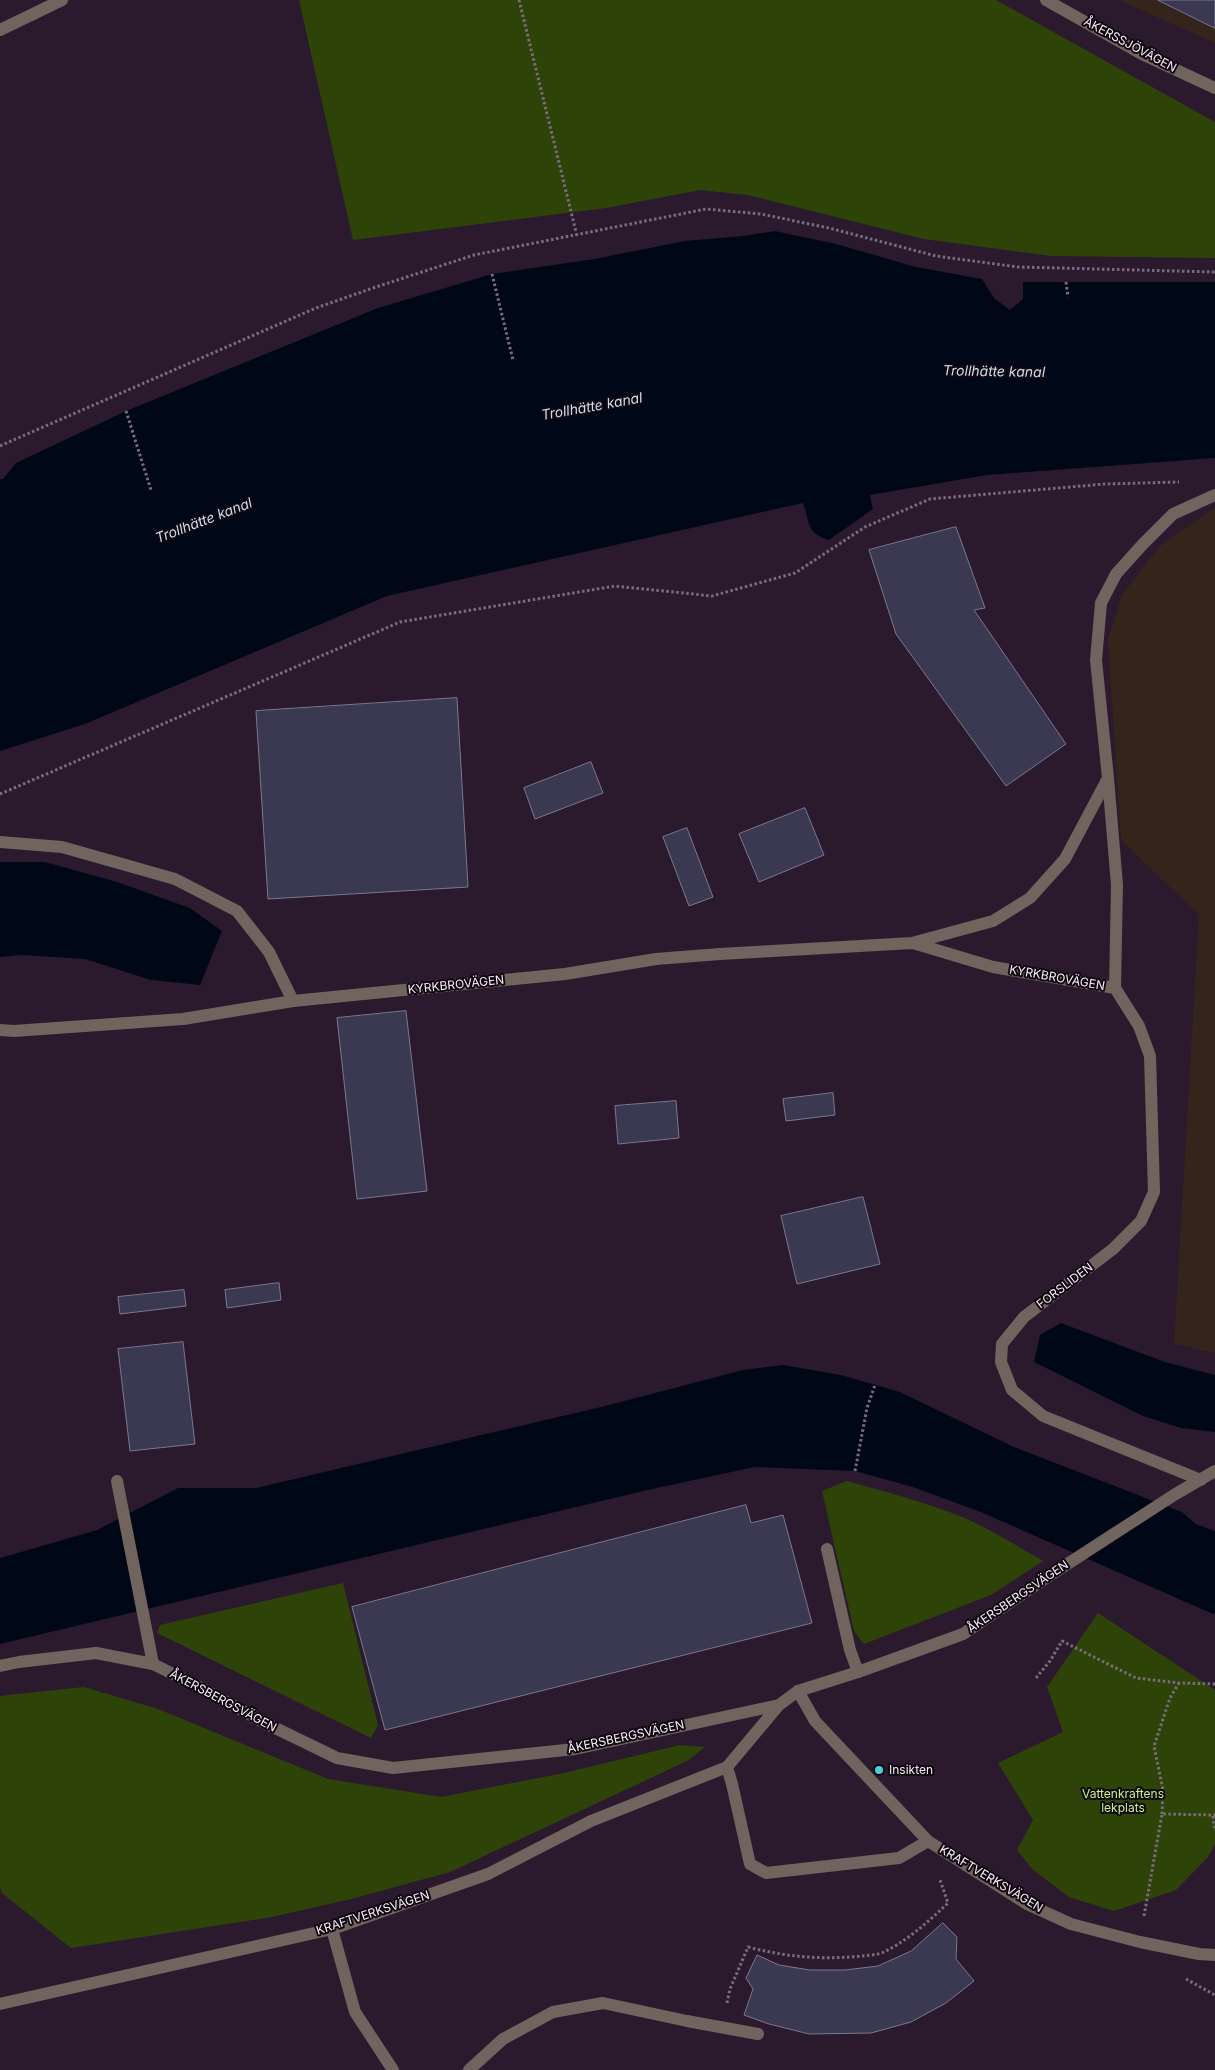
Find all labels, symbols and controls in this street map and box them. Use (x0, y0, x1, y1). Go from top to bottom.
street label: ÅKERSSJÖVÄGEN (1081, 15, 1179, 75)
water label: Trollhätte kanal (943, 363, 1045, 381)
water label: Trollhätte kanal (540, 390, 644, 424)
water label: Trollhätte kanal (153, 495, 255, 547)
street label: KYRKBROVÄGEN (1008, 962, 1106, 994)
street label: KYRKBROVÄGEN (407, 973, 505, 997)
street label: FORSLIDEN (1034, 1260, 1096, 1312)
street label: ÅKERSBERGSVÄGEN (965, 1558, 1071, 1636)
street label: ÅKERSBERGSVÄGEN (167, 1667, 279, 1735)
street label: ÅKERSBERGSVÄGEN (566, 1718, 686, 1756)
place label: Insikten (889, 1763, 933, 1777)
marker: Insikten (873, 1764, 885, 1776)
park label: Vattenkraftens lekplats (1082, 1787, 1164, 1815)
street label: KRAFTVERKSVÄGEN (937, 1842, 1045, 1916)
street label: KRAFTVERKSVÄGEN (315, 1888, 431, 1938)

